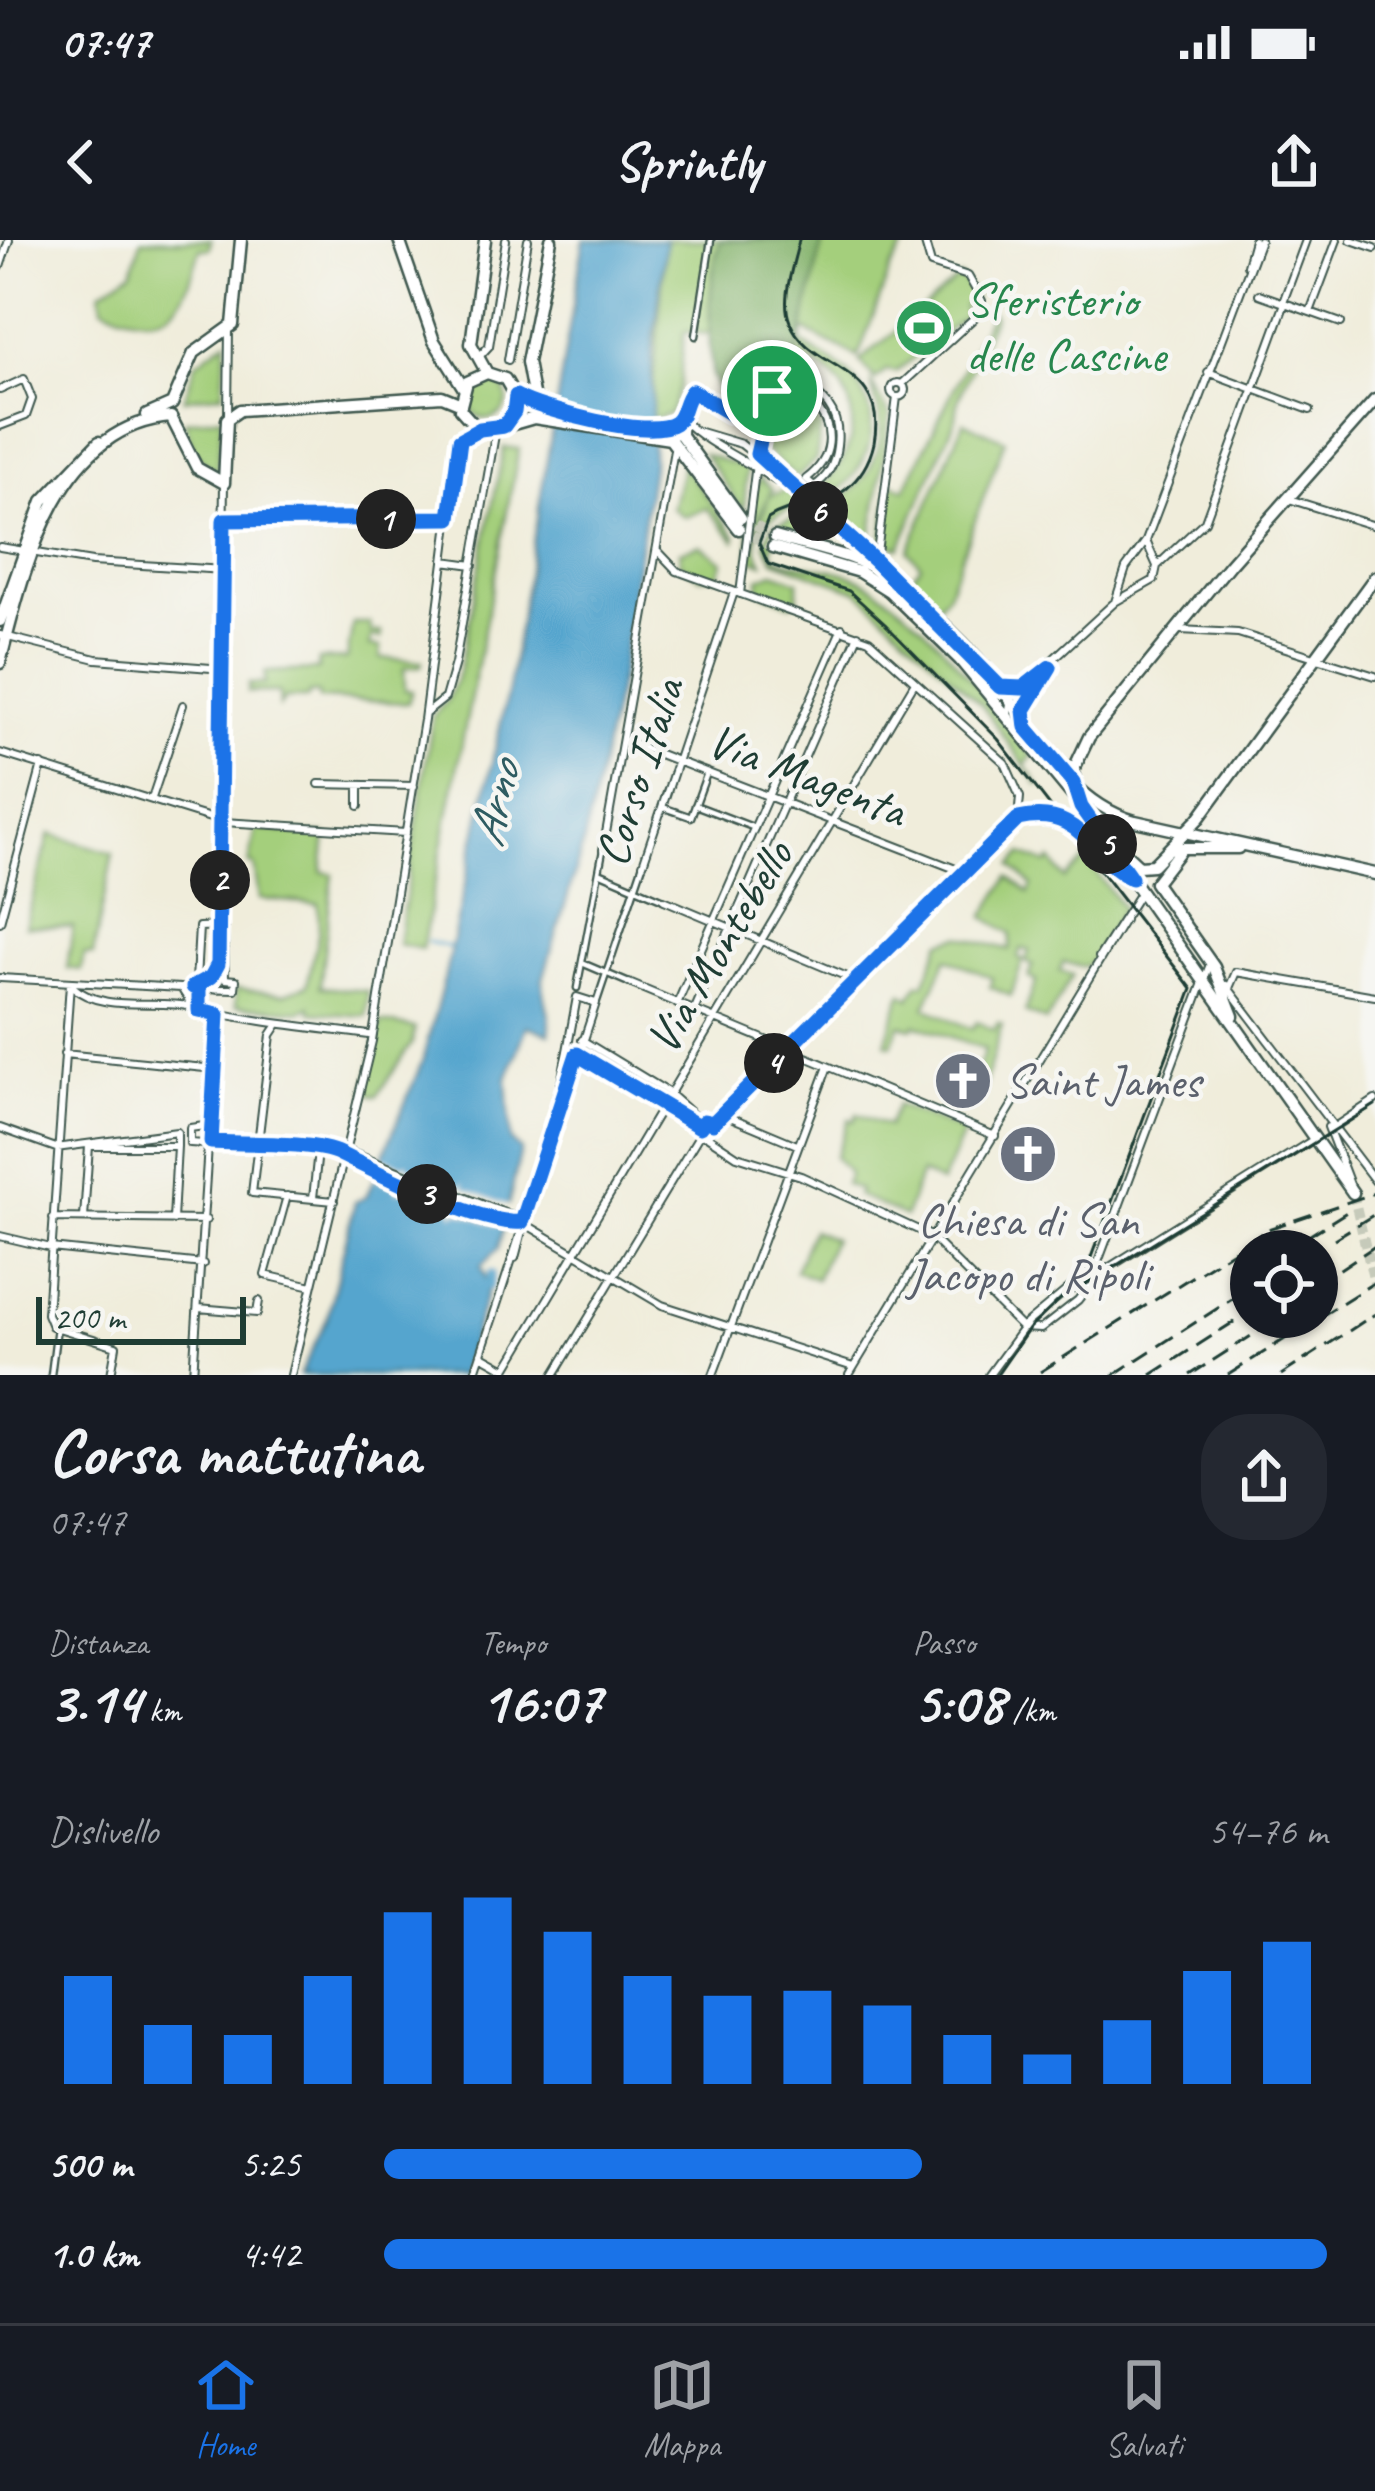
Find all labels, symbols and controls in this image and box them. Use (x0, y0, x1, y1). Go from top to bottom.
text: 07:47 (60, 14, 150, 71)
text: Sprintly (614, 128, 761, 196)
icon: back (48, 129, 114, 195)
icon: share (1261, 129, 1327, 195)
place label: Sferisterio delle Cascine (966, 270, 1169, 385)
sports icon: Sferisterio delle Cascine (893, 297, 955, 359)
pin (721, 340, 823, 442)
icon: arrive (739, 358, 805, 424)
pin: 6 (788, 481, 848, 541)
pin: 1 (356, 489, 416, 549)
text: 6 (810, 490, 826, 532)
text: 1 (379, 498, 393, 540)
street label: Corso Italia (581, 668, 698, 873)
street label: Via Magenta (700, 710, 917, 841)
water label: Arno (453, 749, 536, 852)
pin: 5 (1077, 814, 1137, 874)
text: 5 (1100, 823, 1114, 865)
street label: Via Montebello (632, 828, 807, 1064)
pin: 2 (190, 850, 250, 910)
text: 2 (213, 859, 227, 901)
pin: 4 (744, 1033, 804, 1093)
text: 4 (767, 1042, 781, 1084)
church icon: Saint James (932, 1050, 994, 1112)
place label: Saint James (1005, 1051, 1205, 1111)
church icon: Chiesa di San Jacopo di Ripoli (997, 1123, 1059, 1185)
pin: 3 (397, 1164, 457, 1224)
text: 3 (420, 1173, 434, 1215)
place label: Chiesa di San Jacopo di Ripoli (905, 1190, 1154, 1305)
map controls (1230, 1230, 1338, 1338)
button: locate (1230, 1230, 1338, 1338)
scale bar (36, 1291, 246, 1344)
text: 200 m (54, 1297, 125, 1339)
text: Corsa mattutina (48, 1411, 419, 1494)
button: share (1201, 1414, 1327, 1540)
text: 07:47 (48, 1498, 126, 1547)
text: Distanza (48, 1622, 148, 1664)
text: Tempo (480, 1622, 546, 1664)
text: Passo (913, 1622, 975, 1664)
text: 3.14 (48, 1664, 141, 1740)
text: 16:07 (480, 1664, 601, 1740)
text: 5:08 (913, 1664, 1005, 1740)
text: km (141, 1690, 181, 1732)
text: /km (1005, 1690, 1056, 1732)
text: Dislivello (48, 1807, 158, 1856)
text: 54–76 m (1208, 1807, 1327, 1856)
text: 500 m (48, 2140, 132, 2189)
text: 5:25 (240, 2140, 300, 2189)
text: 1.0 km (48, 2230, 139, 2279)
text: 4:42 (240, 2230, 300, 2279)
tab: Home (193, 2352, 259, 2466)
tab: Mappa (644, 2352, 720, 2466)
tab: Salvati (1105, 2352, 1182, 2466)

